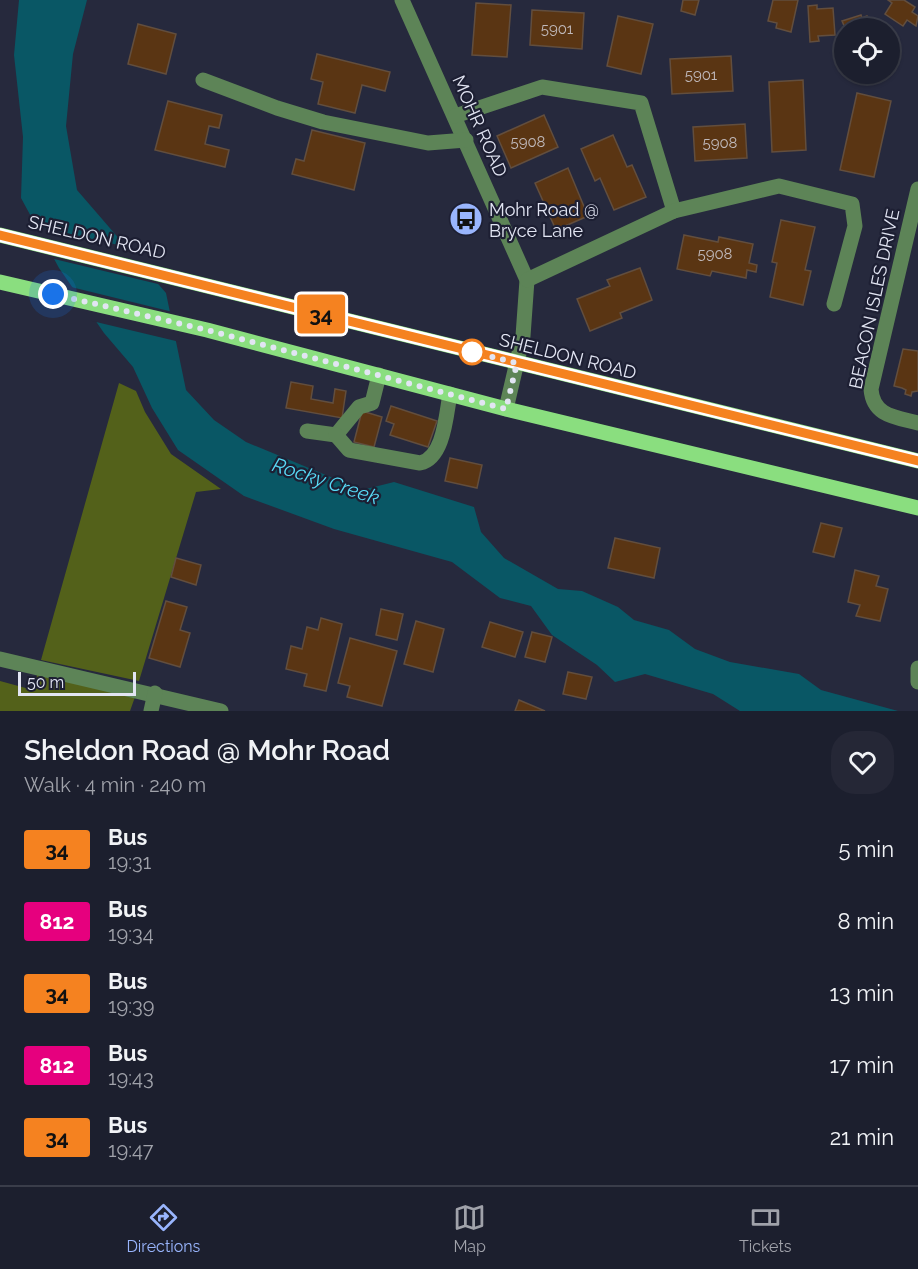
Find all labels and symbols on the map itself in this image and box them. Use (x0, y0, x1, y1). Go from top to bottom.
house number: 5901 (541, 20, 574, 38)
house number: 5901 (685, 66, 718, 84)
street label: MOHR ROAD (448, 72, 512, 180)
house number: 5908 (510, 133, 546, 151)
house number: 5908 (702, 134, 738, 152)
place label: Mohr Road @ Bryce Lane (489, 199, 599, 241)
bus stop icon: Mohr Road @ Bryce Lane (448, 201, 484, 237)
street label: BEACON ISLES DRIVE (845, 207, 903, 391)
street label: SHELDON ROAD (26, 211, 168, 263)
house number: 5908 (697, 245, 733, 263)
your location (38, 279, 68, 309)
line badge: 34 (294, 294, 348, 334)
street label: SHELDON ROAD (497, 329, 639, 383)
unlabelled marker (459, 339, 485, 365)
water label: Rocky Creek (270, 452, 383, 510)
scale bar (18, 669, 136, 696)

